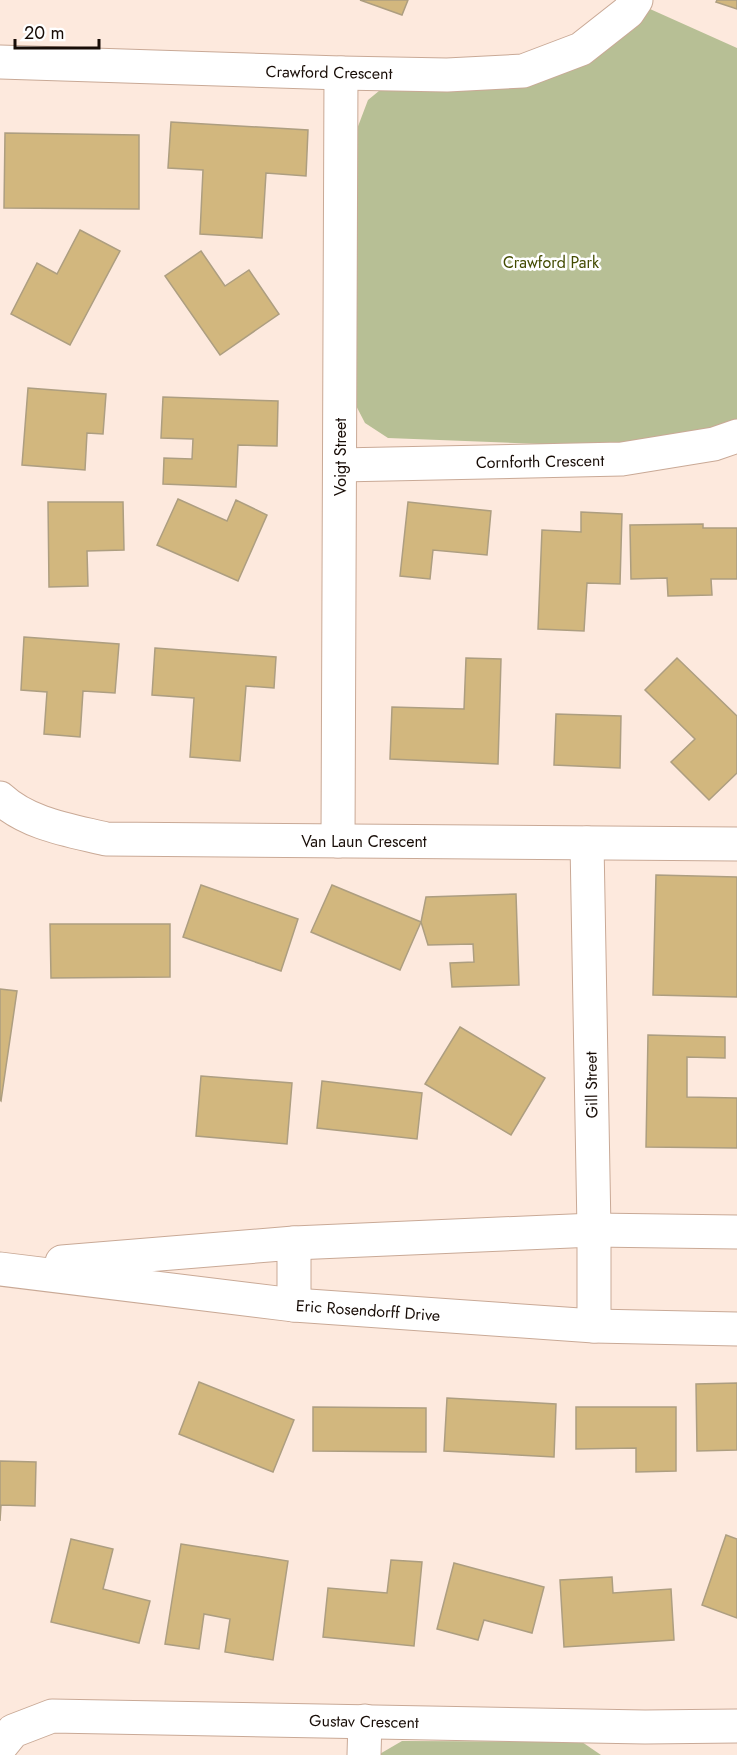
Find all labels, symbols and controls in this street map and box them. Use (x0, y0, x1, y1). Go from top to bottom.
scale bar (15, 12, 99, 50)
text: 20 m (24, 20, 64, 46)
street label: Crawford Crescent (265, 60, 393, 85)
park label: Crawford Park (503, 251, 600, 274)
street label: Voigt Street (329, 418, 352, 496)
street label: Cornforth Crescent (476, 449, 605, 474)
street label: Van Laun Crescent (301, 830, 427, 853)
street label: Gill Street (579, 1051, 604, 1119)
street label: Eric Rosendorff Drive (295, 1294, 441, 1327)
street label: Gustav Crescent (309, 1709, 419, 1734)

